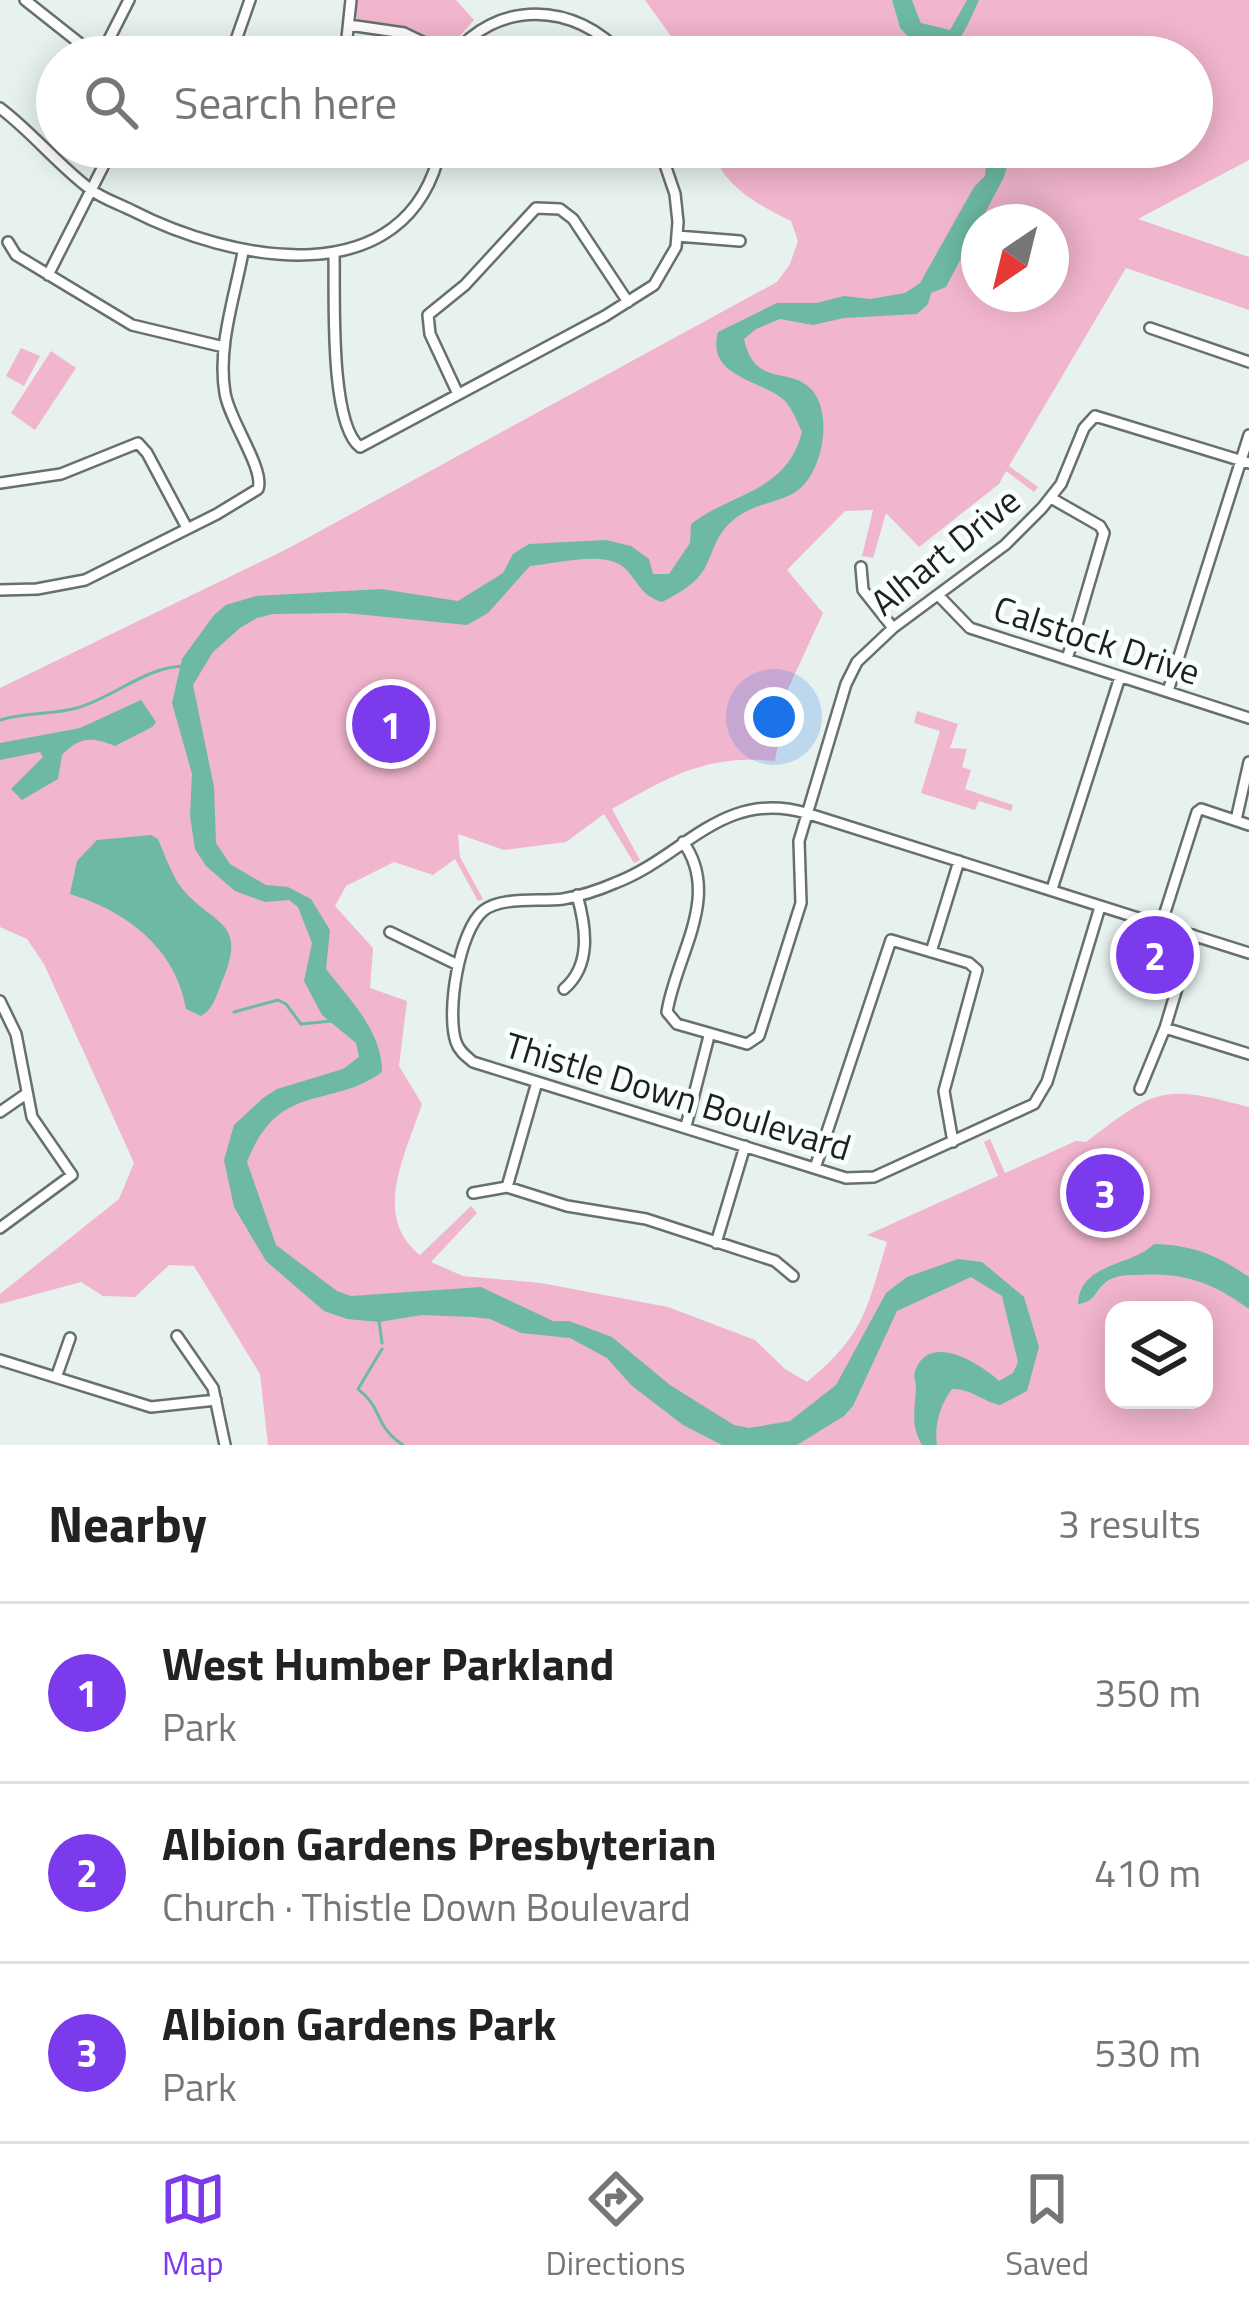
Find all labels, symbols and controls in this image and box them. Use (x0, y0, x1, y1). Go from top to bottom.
search box (36, 36, 1213, 168)
text: Search here (174, 68, 397, 136)
icon: search (78, 69, 144, 135)
north arrow (961, 204, 1069, 312)
street label: Alhart Drive (858, 473, 1032, 628)
street label: Calstock Drive (987, 580, 1207, 699)
pin: 1 (352, 679, 430, 769)
your location (744, 687, 804, 747)
pin: 2 (1116, 910, 1194, 1000)
street label: Thistle Down Boulevard (498, 1017, 858, 1174)
pin: 3 (1066, 1148, 1144, 1238)
map controls (1105, 1301, 1213, 1409)
button: layers (1105, 1301, 1213, 1409)
text: Nearby (48, 1484, 207, 1562)
text: 3 results (1058, 1494, 1201, 1553)
text: West Humber Parkland (162, 1629, 615, 1697)
text: 1 (76, 1663, 98, 1722)
text: 350 m (1094, 1663, 1201, 1722)
text: Park (162, 1697, 237, 1756)
text: Albion Gardens Presbyterian (162, 1809, 717, 1877)
text: 2 (76, 1843, 98, 1902)
text: 410 m (1094, 1843, 1201, 1902)
text: Church · Thistle Down Boulevard (162, 1877, 691, 1936)
text: Albion Gardens Park (162, 1989, 556, 2057)
text: 3 (76, 2023, 98, 2082)
text: 530 m (1094, 2023, 1201, 2082)
text: Park (162, 2057, 237, 2116)
tab: Map (160, 2166, 226, 2288)
tab: Directions (546, 2166, 685, 2288)
tab: Saved (1005, 2166, 1089, 2288)

